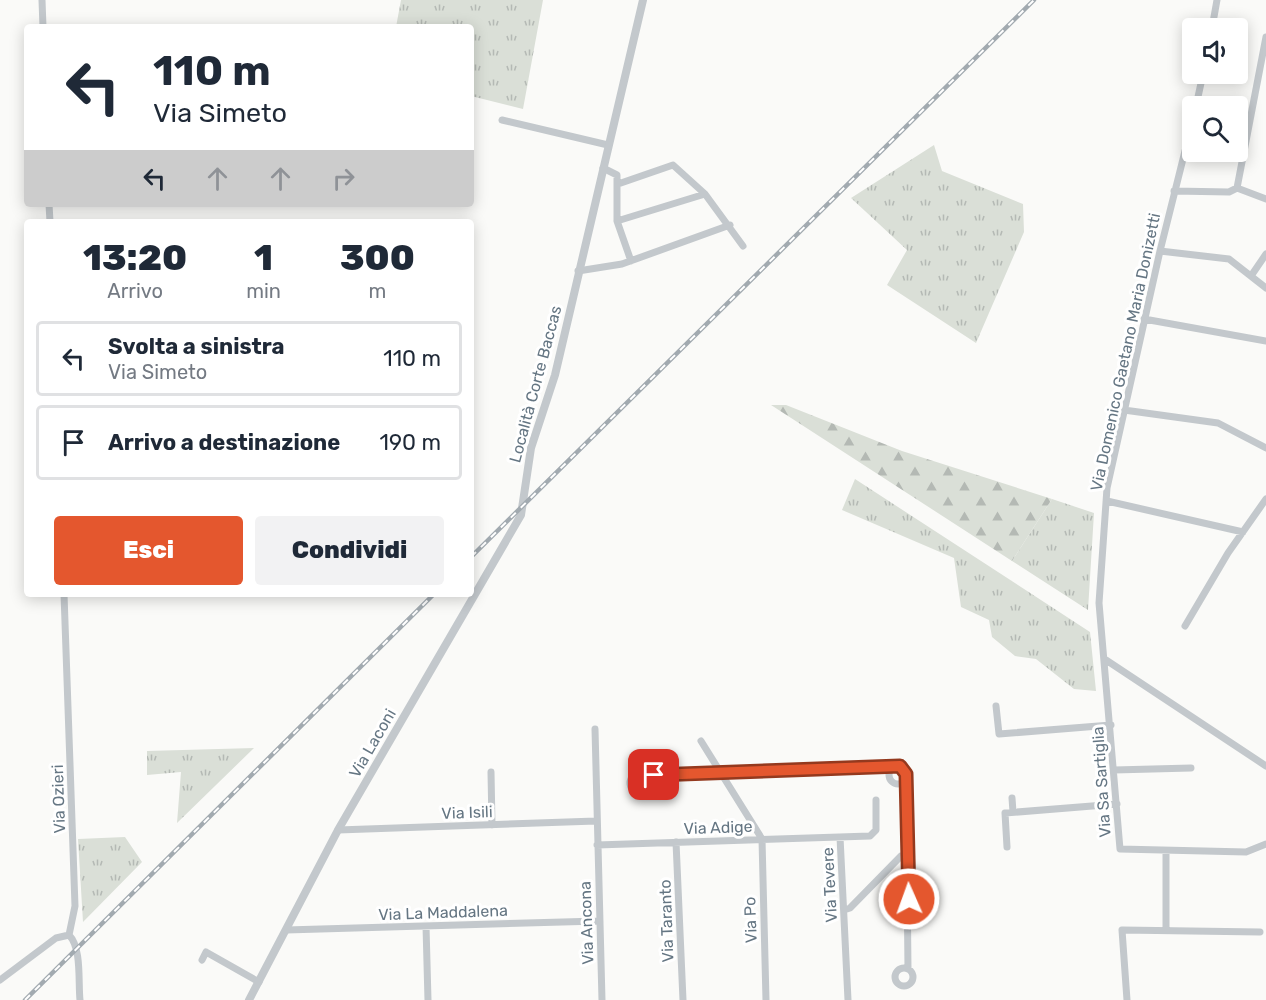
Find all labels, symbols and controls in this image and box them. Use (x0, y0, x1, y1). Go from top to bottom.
map controls (1182, 18, 1248, 162)
button: sound (1182, 18, 1248, 84)
text: 110 m (153, 46, 271, 96)
icon: left (54, 48, 132, 126)
button: search (1182, 96, 1248, 162)
text: Via Simeto (153, 97, 287, 129)
icon: left (138, 162, 171, 195)
icon: ahead (201, 162, 234, 195)
icon: ahead (264, 162, 297, 195)
icon: right (327, 162, 360, 195)
street label: Via Domenico Gaetano Maria Donizetti (1087, 211, 1164, 493)
text: 13:20 (83, 236, 187, 279)
text: 1 (254, 236, 273, 279)
text: 300 (340, 236, 415, 279)
text: Arrivo (107, 279, 163, 303)
text: min (246, 279, 281, 303)
text: m (369, 279, 386, 303)
street label: Località Corte Baccas (505, 304, 566, 465)
text: Svolta a sinistra (108, 333, 285, 360)
icon: left (57, 342, 90, 375)
text: 110 m (383, 345, 441, 372)
text: Via Simeto (108, 360, 207, 384)
icon: arrive (57, 426, 90, 459)
text: Arrivo a destinazione (108, 429, 340, 456)
text: 190 m (380, 429, 441, 456)
button: Esci (54, 516, 243, 585)
button: Condividi (255, 516, 444, 585)
street label: Via Laconi (345, 705, 400, 781)
street label: Via Sa Sartiglia (1088, 726, 1115, 838)
pin (628, 749, 679, 800)
icon: arrive (637, 758, 670, 791)
street label: Via Ozieri (48, 764, 69, 834)
street label: Via Isili (441, 802, 493, 823)
street label: Via Adige (683, 817, 753, 838)
street label: Via Tevere (818, 847, 841, 923)
position arrow (877, 867, 941, 931)
street label: Via Taranto (656, 879, 677, 963)
street label: Via Ancona (576, 881, 597, 965)
street label: Via Po (740, 896, 761, 944)
street label: Via La Maddalena (378, 901, 508, 924)

